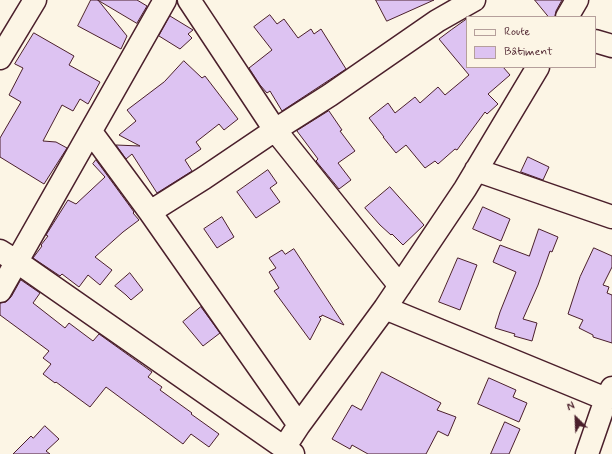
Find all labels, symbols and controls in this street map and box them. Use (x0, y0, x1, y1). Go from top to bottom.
legend (466, 16, 596, 68)
text: Route (504, 24, 530, 40)
text: Bâtiment (504, 44, 553, 60)
north arrow (556, 398, 596, 438)
text: N (565, 399, 577, 415)

